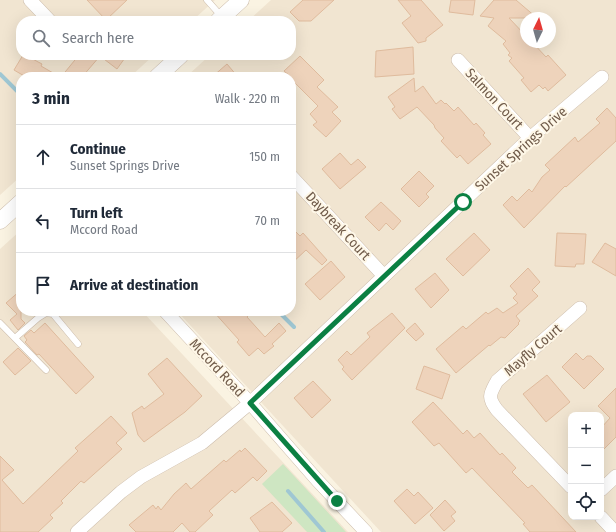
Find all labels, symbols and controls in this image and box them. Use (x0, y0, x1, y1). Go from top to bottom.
north arrow (520, 12, 556, 48)
search box (16, 16, 296, 60)
icon: search (30, 27, 52, 49)
text: Search here (62, 29, 134, 47)
street label: Salmon Court (461, 65, 527, 133)
text: 3 min (32, 88, 70, 109)
text: Walk · 220 m (215, 91, 280, 106)
street label: Sunset Springs Drive (471, 103, 571, 195)
text: Continue (70, 140, 126, 158)
icon: ahead (32, 146, 54, 168)
text: 150 m (249, 149, 280, 164)
text: Sunset Springs Drive (70, 158, 180, 173)
street label: Daybreak Court (302, 188, 374, 264)
route start (454, 193, 472, 211)
text: Turn left (70, 204, 123, 222)
icon: left (32, 210, 54, 232)
text: 70 m (255, 213, 280, 228)
text: Mccord Road (70, 222, 138, 237)
icon: arrive (32, 274, 54, 296)
text: Arrive at destination (70, 276, 198, 294)
street label: Mayfly Court (501, 320, 566, 380)
street label: Mccord Road (186, 335, 248, 401)
map controls (568, 412, 604, 520)
button: + (568, 412, 604, 448)
button: − (568, 448, 604, 484)
button: locate (568, 484, 604, 520)
route end (328, 492, 346, 510)

